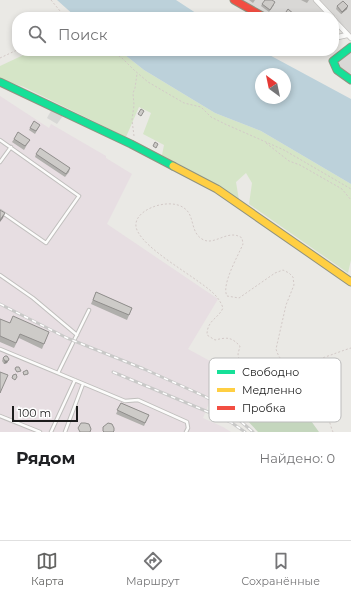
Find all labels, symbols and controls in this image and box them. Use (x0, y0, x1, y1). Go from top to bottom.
search box (12, 12, 339, 56)
icon: search (26, 23, 48, 45)
text: Поиск (58, 25, 107, 44)
north arrow (255, 68, 291, 104)
legend (209, 358, 341, 422)
text: Свободно (242, 365, 299, 379)
text: Медленно (242, 383, 302, 397)
text: Пробка (242, 401, 286, 415)
scale bar (12, 404, 78, 423)
text: 100 m (18, 406, 51, 420)
text: Рядом (16, 448, 75, 468)
text: Найдено: 0 (259, 450, 335, 466)
tab: Карта (31, 550, 64, 588)
tab: Маршрут (126, 550, 179, 588)
tab: Сохранённые (241, 550, 320, 588)

